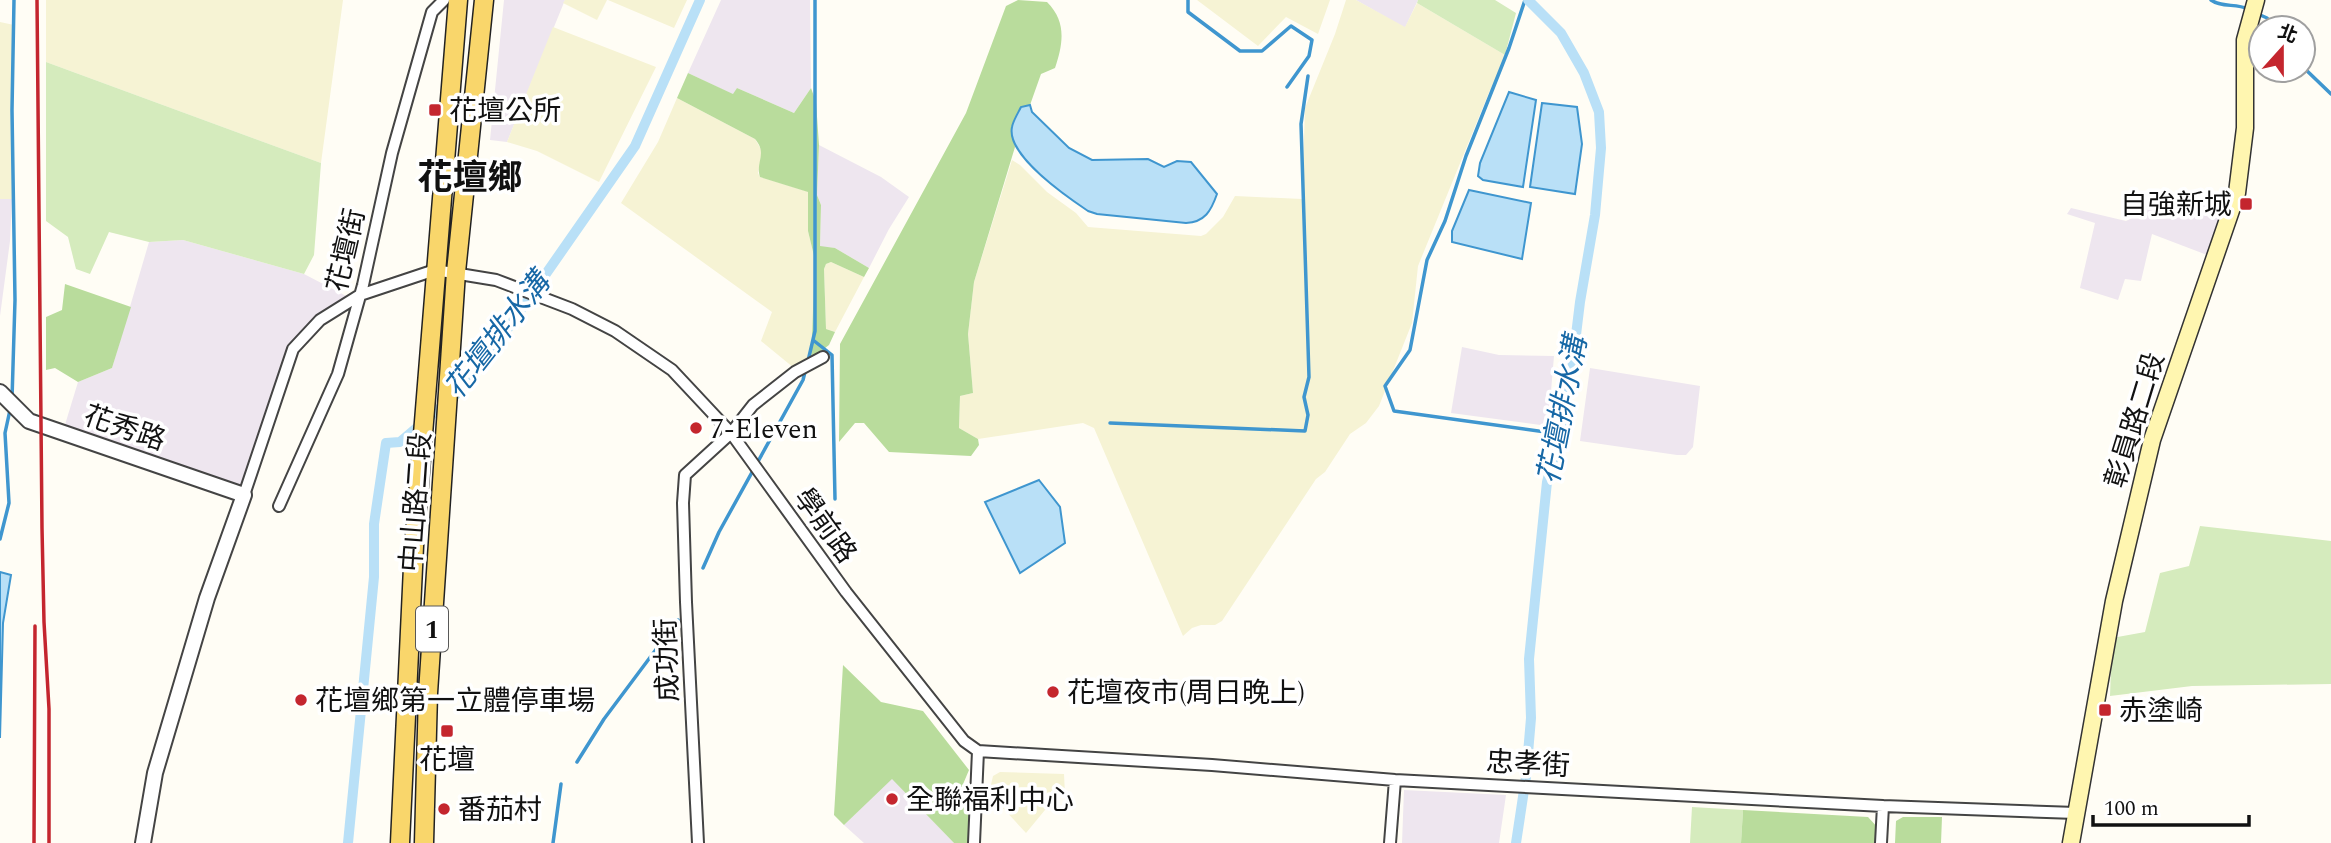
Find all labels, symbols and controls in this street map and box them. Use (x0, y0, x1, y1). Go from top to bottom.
north arrow (2247, 14, 2317, 84)
text: 北 (2273, 18, 2302, 51)
place label: 花壇公所 (449, 90, 561, 133)
marker: 花壇公所 (427, 102, 443, 118)
district label: 花壇鄉 (417, 152, 523, 205)
place label: 自強新城 (2120, 184, 2232, 227)
marker: 自強新城 (2238, 196, 2254, 212)
street label: 花壇街 (316, 205, 377, 296)
water label: 花壇排水溝 (433, 259, 565, 409)
water label: 花壇排水溝 (1526, 328, 1601, 488)
street label: 彰員路二段 (2094, 347, 2176, 494)
street label: 花秀路 (78, 394, 171, 462)
place label: 7-Eleven (710, 408, 818, 451)
marker: 7-Eleven (688, 420, 704, 436)
street label: 中山路二段 (390, 431, 443, 573)
street label: 學前路 (783, 479, 867, 573)
road number: 1 (416, 607, 448, 652)
street label: 成功街 (645, 617, 690, 703)
place label: 花壇夜市(周日晚上) (1067, 672, 1305, 715)
place label: 花壇鄉第一立體停車場 (315, 680, 595, 723)
marker: 花壇夜市(周日晚上) (1045, 684, 1061, 700)
place label: 赤塗崎 (2119, 690, 2203, 733)
marker: 花壇鄉第一立體停車場 (293, 692, 309, 708)
marker: 赤塗崎 (2097, 702, 2113, 718)
marker: 花壇 (439, 723, 455, 739)
place label: 花壇 (419, 739, 475, 782)
street label: 忠孝街 (1485, 741, 1571, 788)
place label: 全聯福利中心 (906, 779, 1074, 822)
scale bar (2093, 784, 2249, 828)
place label: 番茄村 (458, 789, 542, 832)
marker: 全聯福利中心 (884, 791, 900, 807)
text: 100 m (2104, 793, 2159, 825)
marker: 番茄村 (436, 801, 452, 817)

